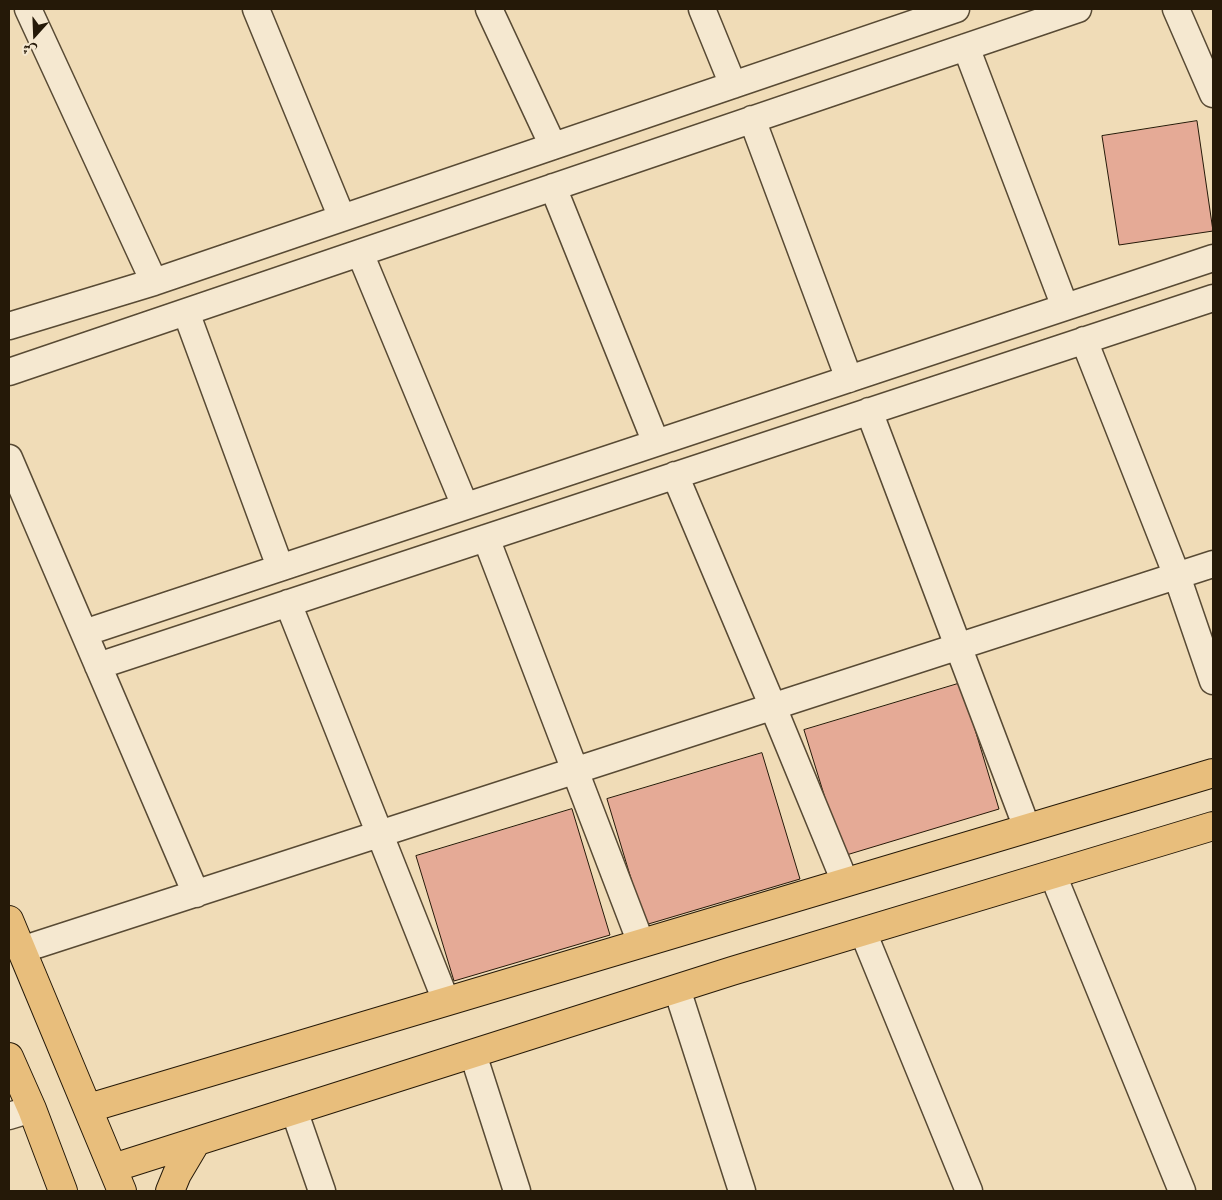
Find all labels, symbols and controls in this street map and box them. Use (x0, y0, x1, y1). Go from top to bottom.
north arrow (10, 10, 60, 60)
text: ش (20, 39, 39, 60)

